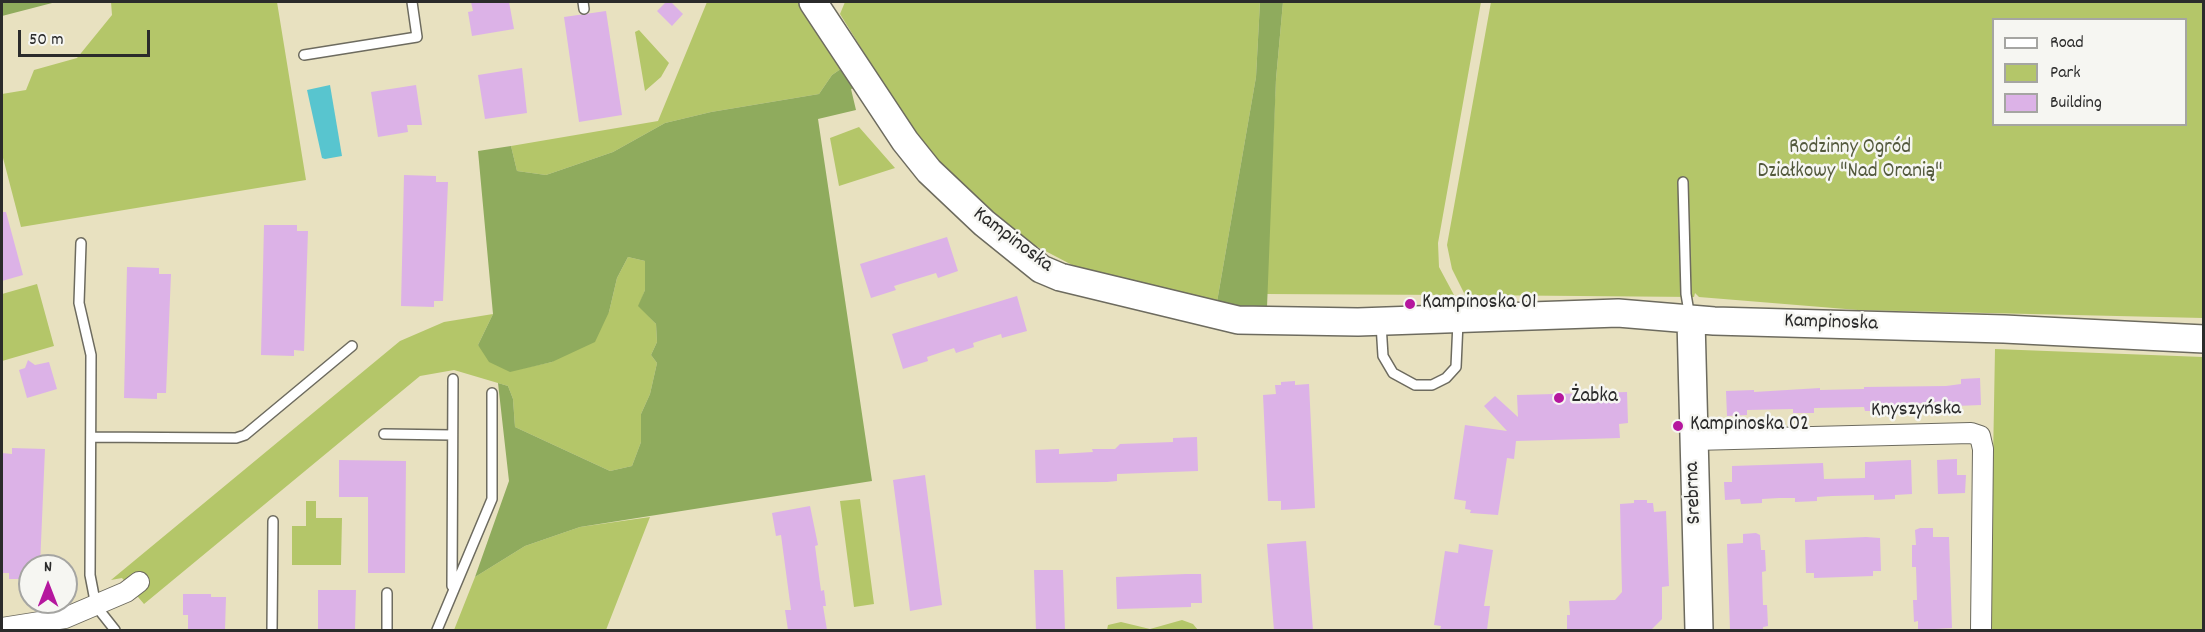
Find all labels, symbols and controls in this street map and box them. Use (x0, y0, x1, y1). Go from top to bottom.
scale bar (21, 18, 153, 56)
legend (1992, 18, 2187, 126)
text: 50 m (29, 28, 64, 53)
text: Road (2050, 31, 2084, 56)
text: Park (2050, 61, 2081, 86)
text: Building (2050, 91, 2102, 116)
park label: Rodzinny Ogród Działkowy "Nad Oranią" (1758, 136, 1942, 186)
street label: Kampinoska (967, 203, 1057, 279)
place label: Kampinoska 01 (1422, 291, 1537, 317)
marker: Kampinoska 01 (1403, 297, 1417, 311)
street label: Kampinoska (1784, 310, 1878, 338)
place label: Żabka (1571, 385, 1618, 411)
marker: Żabka (1552, 391, 1566, 405)
street label: Knyszyńska (1871, 398, 1961, 424)
place label: Kampinoska 02 (1690, 413, 1809, 439)
marker: Kampinoska 02 (1671, 419, 1685, 433)
street label: Srebrna (1681, 461, 1709, 525)
north arrow (18, 554, 78, 614)
text: N (44, 556, 52, 579)

